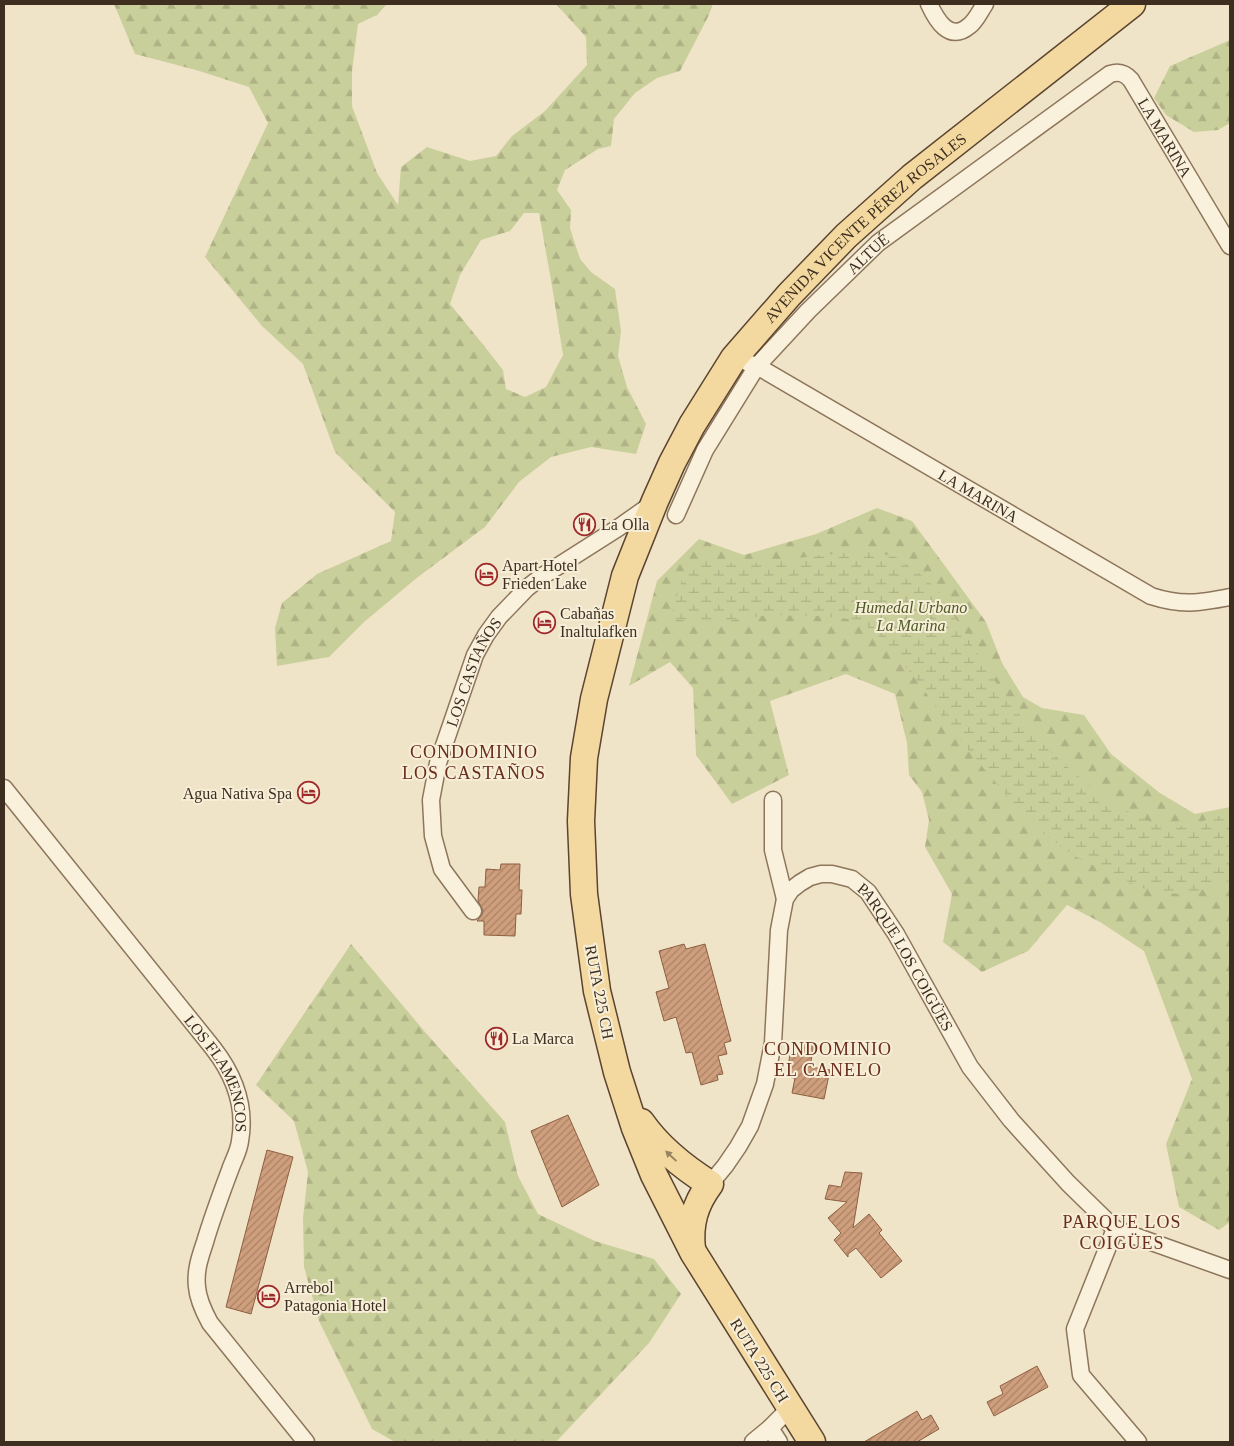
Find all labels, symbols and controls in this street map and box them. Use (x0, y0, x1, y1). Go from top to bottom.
street label: LA MARINA (1135, 95, 1195, 181)
street label: AVENIDA VICENTE PÉREZ ROSALES (761, 130, 970, 326)
street label: ALTUÉ (844, 229, 892, 277)
street label: LA MARINA (935, 466, 1022, 526)
restaurant icon: La Olla (573, 512, 597, 536)
place label: La Olla (601, 516, 649, 533)
place label: Apart Hotel Frieden Lake (502, 557, 587, 592)
hotel icon: Apart Hotel Frieden Lake (474, 562, 498, 586)
park label: Humedal Urbano La Marina (854, 599, 967, 634)
place label: Cabañas Inaltulafken (560, 605, 637, 640)
hotel icon: Cabañas Inaltulafken (532, 610, 556, 634)
street label: LOS CASTAÑOS (443, 614, 505, 729)
district label: CONDOMINIO LOS CASTAÑOS (402, 742, 546, 783)
hotel icon: Agua Nativa Spa (296, 781, 320, 805)
place label: Agua Nativa Spa (183, 785, 292, 803)
street label: PARQUE LOS COIGÜES (854, 879, 956, 1034)
street label: RUTA 225 CH (582, 944, 617, 1041)
street label: LOS FLAMENCOS (181, 1012, 250, 1133)
restaurant icon: La Marca (484, 1026, 508, 1050)
place label: La Marca (512, 1030, 574, 1047)
district label: CONDOMINIO EL CANELO (764, 1039, 892, 1080)
one-way arrow (665, 1150, 677, 1162)
district label: PARQUE LOS COIGÜES (1063, 1212, 1181, 1253)
place label: Arrebol Patagonia Hotel (284, 1279, 387, 1315)
hotel icon: Arrebol Patagonia Hotel (256, 1284, 280, 1308)
street label: RUTA 225 CH (727, 1315, 792, 1406)

